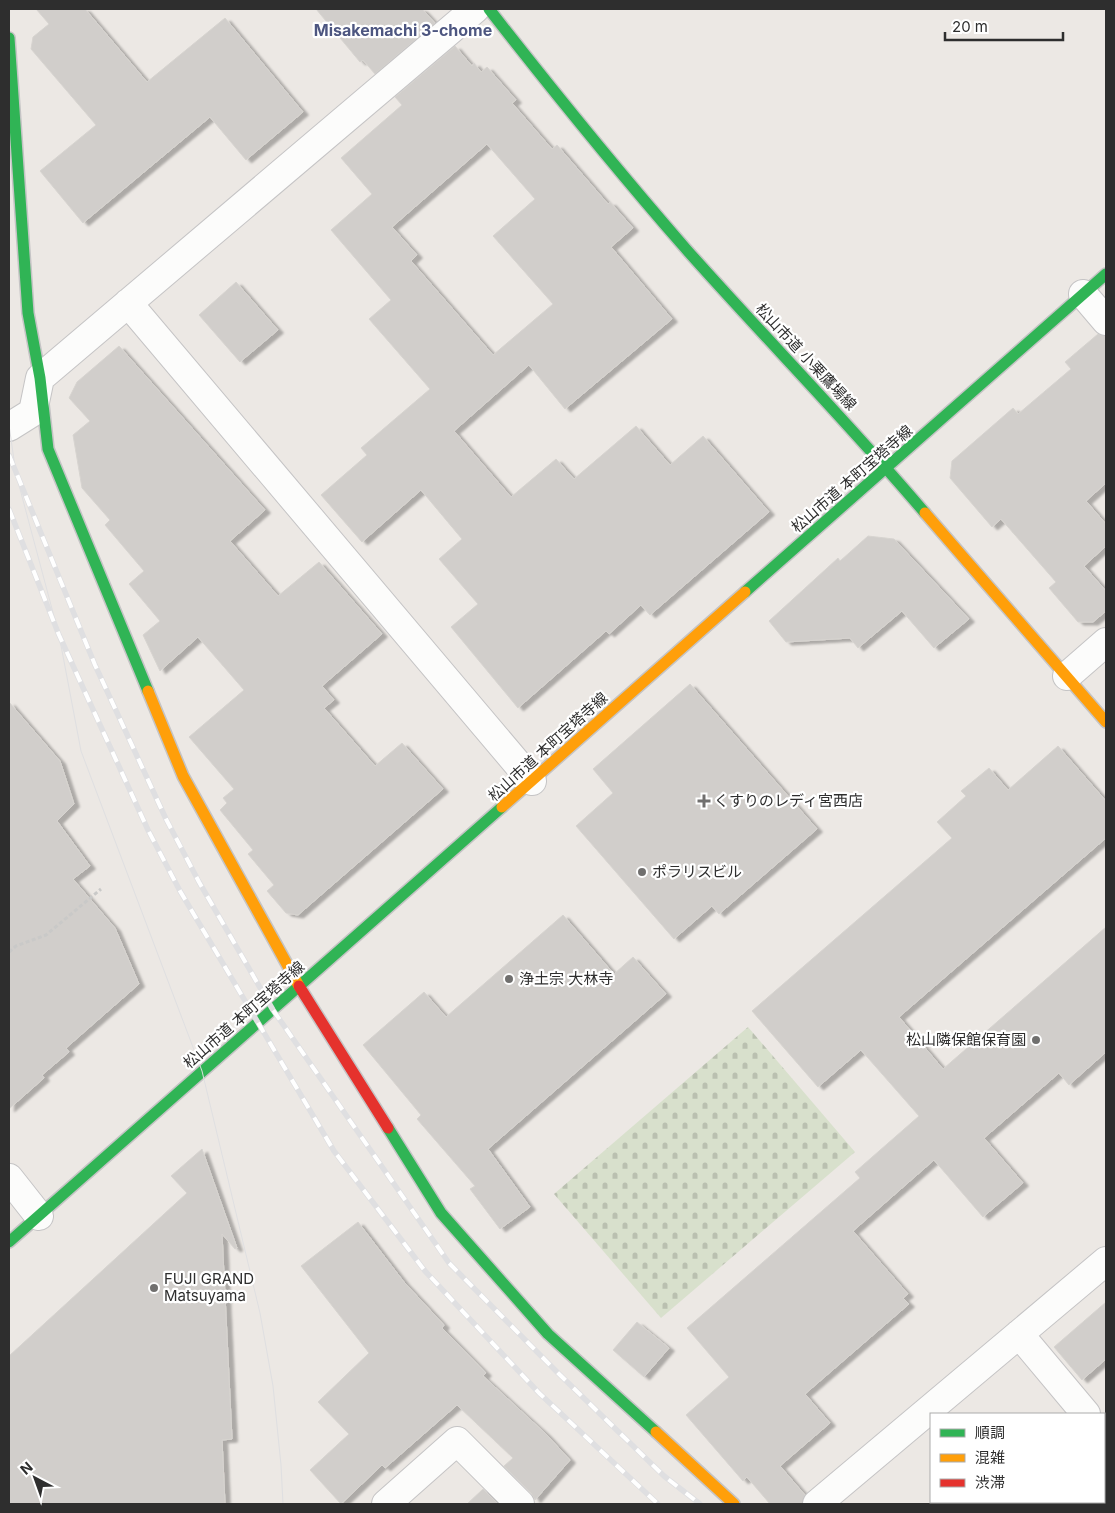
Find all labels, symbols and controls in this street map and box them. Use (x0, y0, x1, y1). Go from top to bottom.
scale bar (945, 10, 1062, 42)
text: 20 m (952, 17, 988, 36)
district label: Misakemachi 3-chome (314, 20, 492, 40)
street label: 松山市道 小栗鷹場線 (752, 299, 861, 414)
street label: 松山市道 本町宝塔寺線 (787, 421, 916, 536)
street label: 松山市道 本町宝塔寺線 (484, 688, 611, 805)
place label: くすりのレディ宮西店 (714, 791, 863, 810)
marker: くすりのレディ宮西店 (698, 795, 710, 807)
place label: ポラリスビル (652, 862, 742, 881)
marker: ポラリスビル (636, 866, 648, 878)
street label: 松山市道 本町宝塔寺線 (179, 957, 308, 1072)
place label: 浄土宗 大林寺 (519, 969, 613, 988)
marker: 浄土宗 大林寺 (503, 973, 515, 985)
place label: 松山隣保館保育園 (906, 1030, 1026, 1049)
marker: 松山隣保館保育園 (1030, 1034, 1042, 1046)
place label: FUJI GRAND Matsuyama (164, 1269, 254, 1305)
marker: FUJI GRAND Matsuyama (148, 1282, 160, 1294)
legend (930, 1413, 1105, 1503)
text: 順調 (975, 1423, 1005, 1442)
text: 混雑 (975, 1448, 1005, 1467)
north arrow (10, 1453, 60, 1503)
text: N (17, 1458, 36, 1478)
text: 渋滞 (975, 1473, 1005, 1492)

